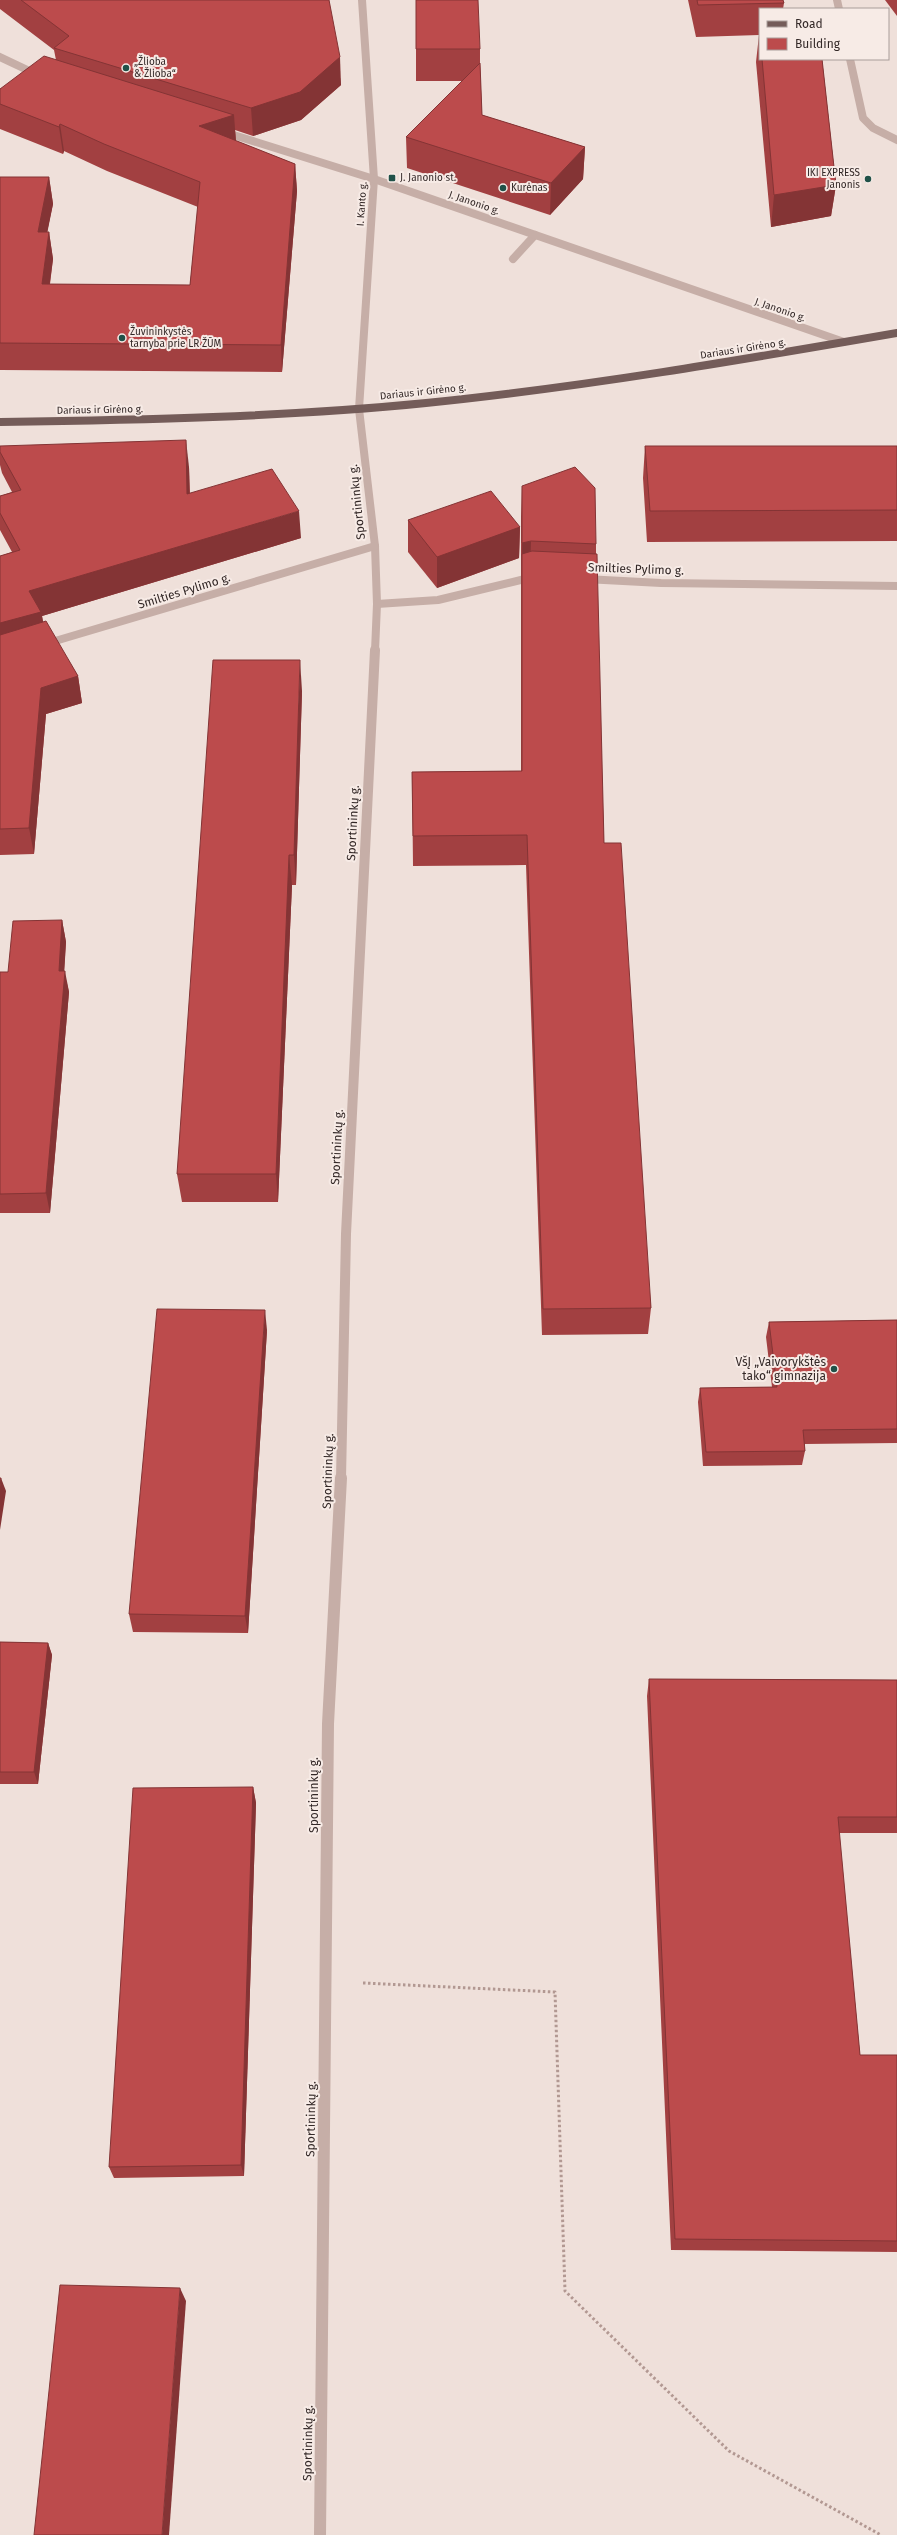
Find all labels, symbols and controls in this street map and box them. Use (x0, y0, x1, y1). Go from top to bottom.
legend (759, 8, 889, 60)
text: Road (795, 17, 823, 31)
text: Building (795, 37, 841, 51)
place label: „Žlioba & Žlioba“ (134, 54, 176, 80)
marker: „Žlioba & Žlioba“ (121, 63, 131, 73)
place label: IKI EXPRESS Janonis (807, 167, 861, 191)
place label: J. Janonio st. (400, 172, 456, 184)
marker: J. Janonio st. (387, 173, 397, 183)
marker: IKI EXPRESS Janonis (863, 174, 873, 184)
street label: I. Kanto g. (354, 181, 370, 227)
place label: Kurėnas (511, 182, 548, 194)
marker: Kurėnas (498, 183, 508, 193)
street label: J. Janonio g. (447, 189, 501, 217)
street label: J. Janonio g. (753, 296, 807, 324)
place label: Žuvininkystės tarnyba prie LR ŽŪM (130, 324, 222, 350)
marker: Žuvininkystės tarnyba prie LR ŽŪM (117, 333, 127, 343)
street label: Dariaus ir Girėno g. (699, 336, 787, 362)
street label: Dariaus ir Girėno g. (379, 382, 467, 402)
street label: Dariaus ir Girėno g. (57, 403, 143, 417)
street label: Sportininkų g. (346, 463, 368, 540)
street label: Smilties Pylimo g. (588, 560, 684, 578)
street label: Smilties Pylimo g. (136, 570, 232, 612)
street label: Sportininkų g. (344, 785, 362, 861)
street label: Sportininkų g. (328, 1109, 346, 1185)
place label: VšĮ „Vaivorykštės tako“ gimnazija (735, 1355, 826, 1383)
marker: VšĮ „Vaivorykštės tako“ gimnazija (829, 1364, 839, 1374)
street label: Sportininkų g. (320, 1433, 336, 1509)
street label: Sportininkų g. (307, 1757, 321, 1833)
street label: Sportininkų g. (303, 2081, 319, 2157)
street label: Sportininkų g. (300, 2405, 316, 2481)

